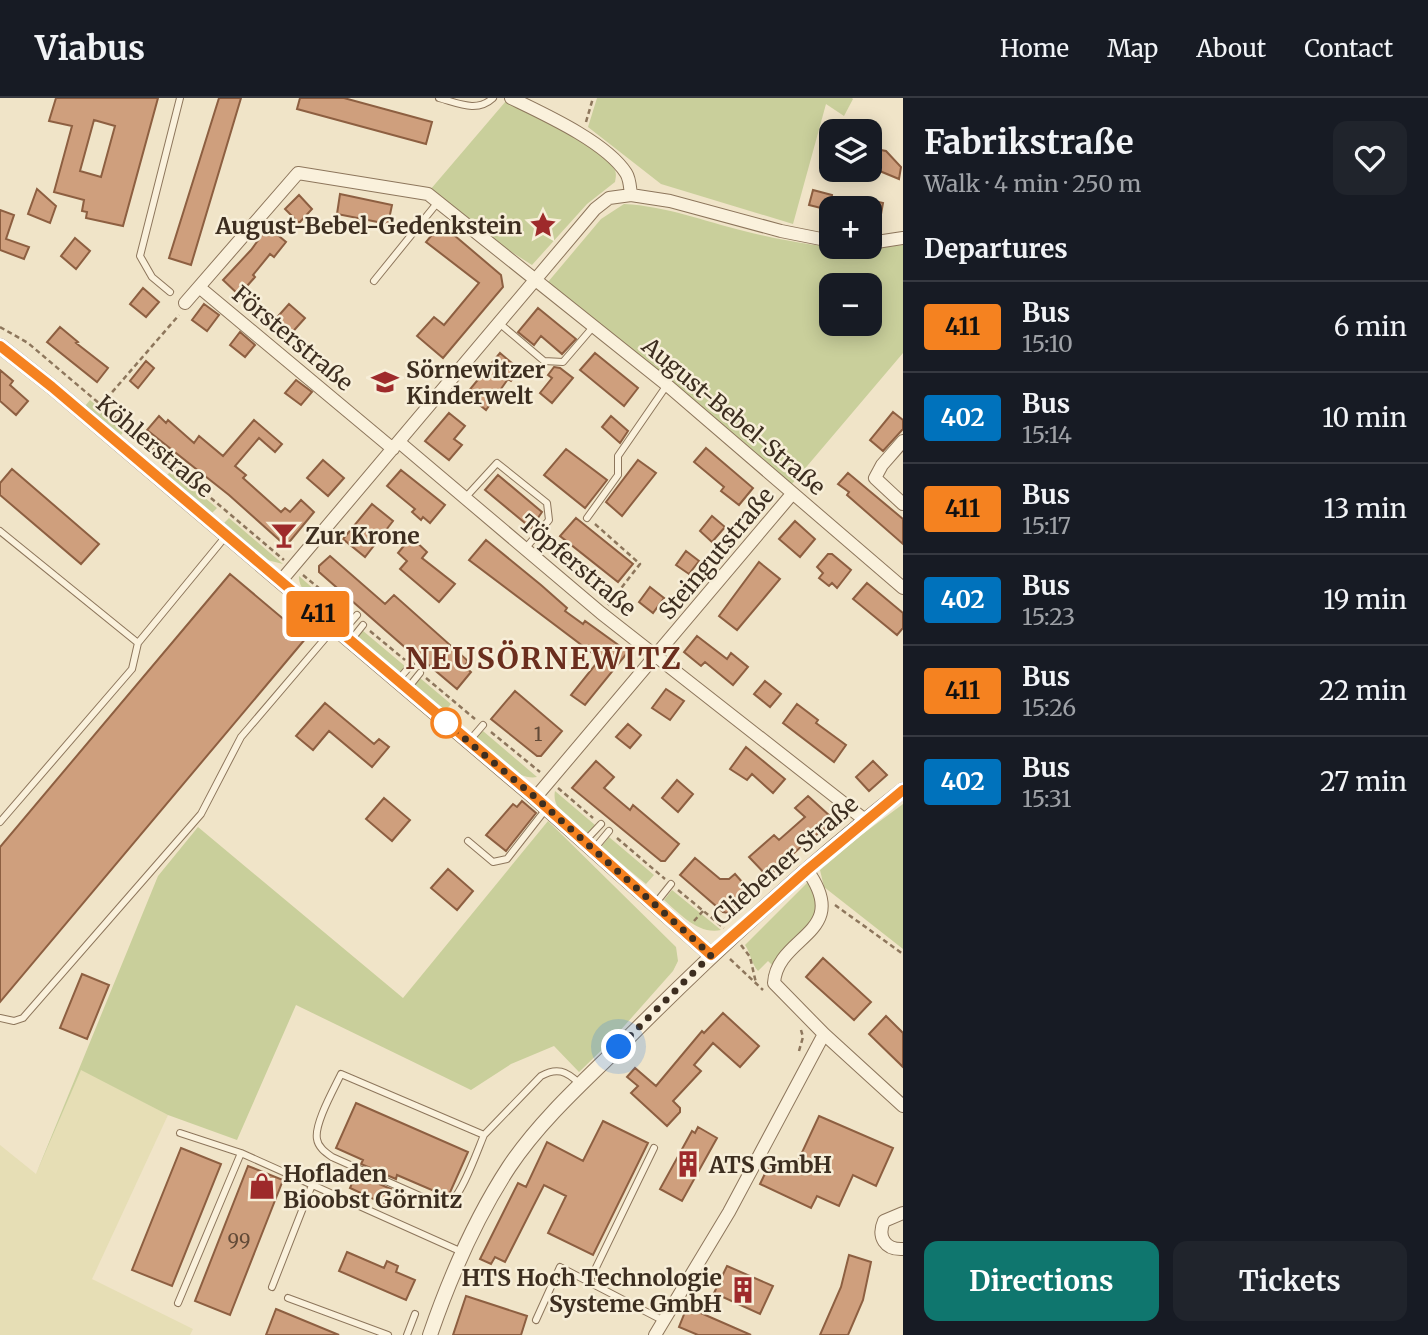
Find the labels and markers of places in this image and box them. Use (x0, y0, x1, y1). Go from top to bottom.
place icon: August-Bebel-Gedenkstein (528, 210, 558, 240)
place label: August-Bebel-Gedenkstein (214, 211, 522, 240)
place label: Sörnewitzer Kinderwelt (406, 355, 546, 410)
school or university icon: Sörnewitzer Kinderwelt (370, 367, 400, 397)
bar icon: Zur Krone (269, 520, 299, 550)
place label: Zur Krone (305, 521, 420, 550)
unlabelled marker (431, 708, 461, 738)
building icon: ATS GmbH (673, 1149, 703, 1179)
place label: ATS GmbH (708, 1150, 832, 1179)
place label: Hofladen Bioobst Görnitz (283, 1159, 463, 1214)
shop icon: Hofladen Bioobst Görnitz (247, 1171, 277, 1201)
place label: HTS Hoch Technologie Systeme GmbH (462, 1263, 722, 1318)
building icon: HTS Hoch Technologie Systeme GmbH (728, 1275, 758, 1305)

